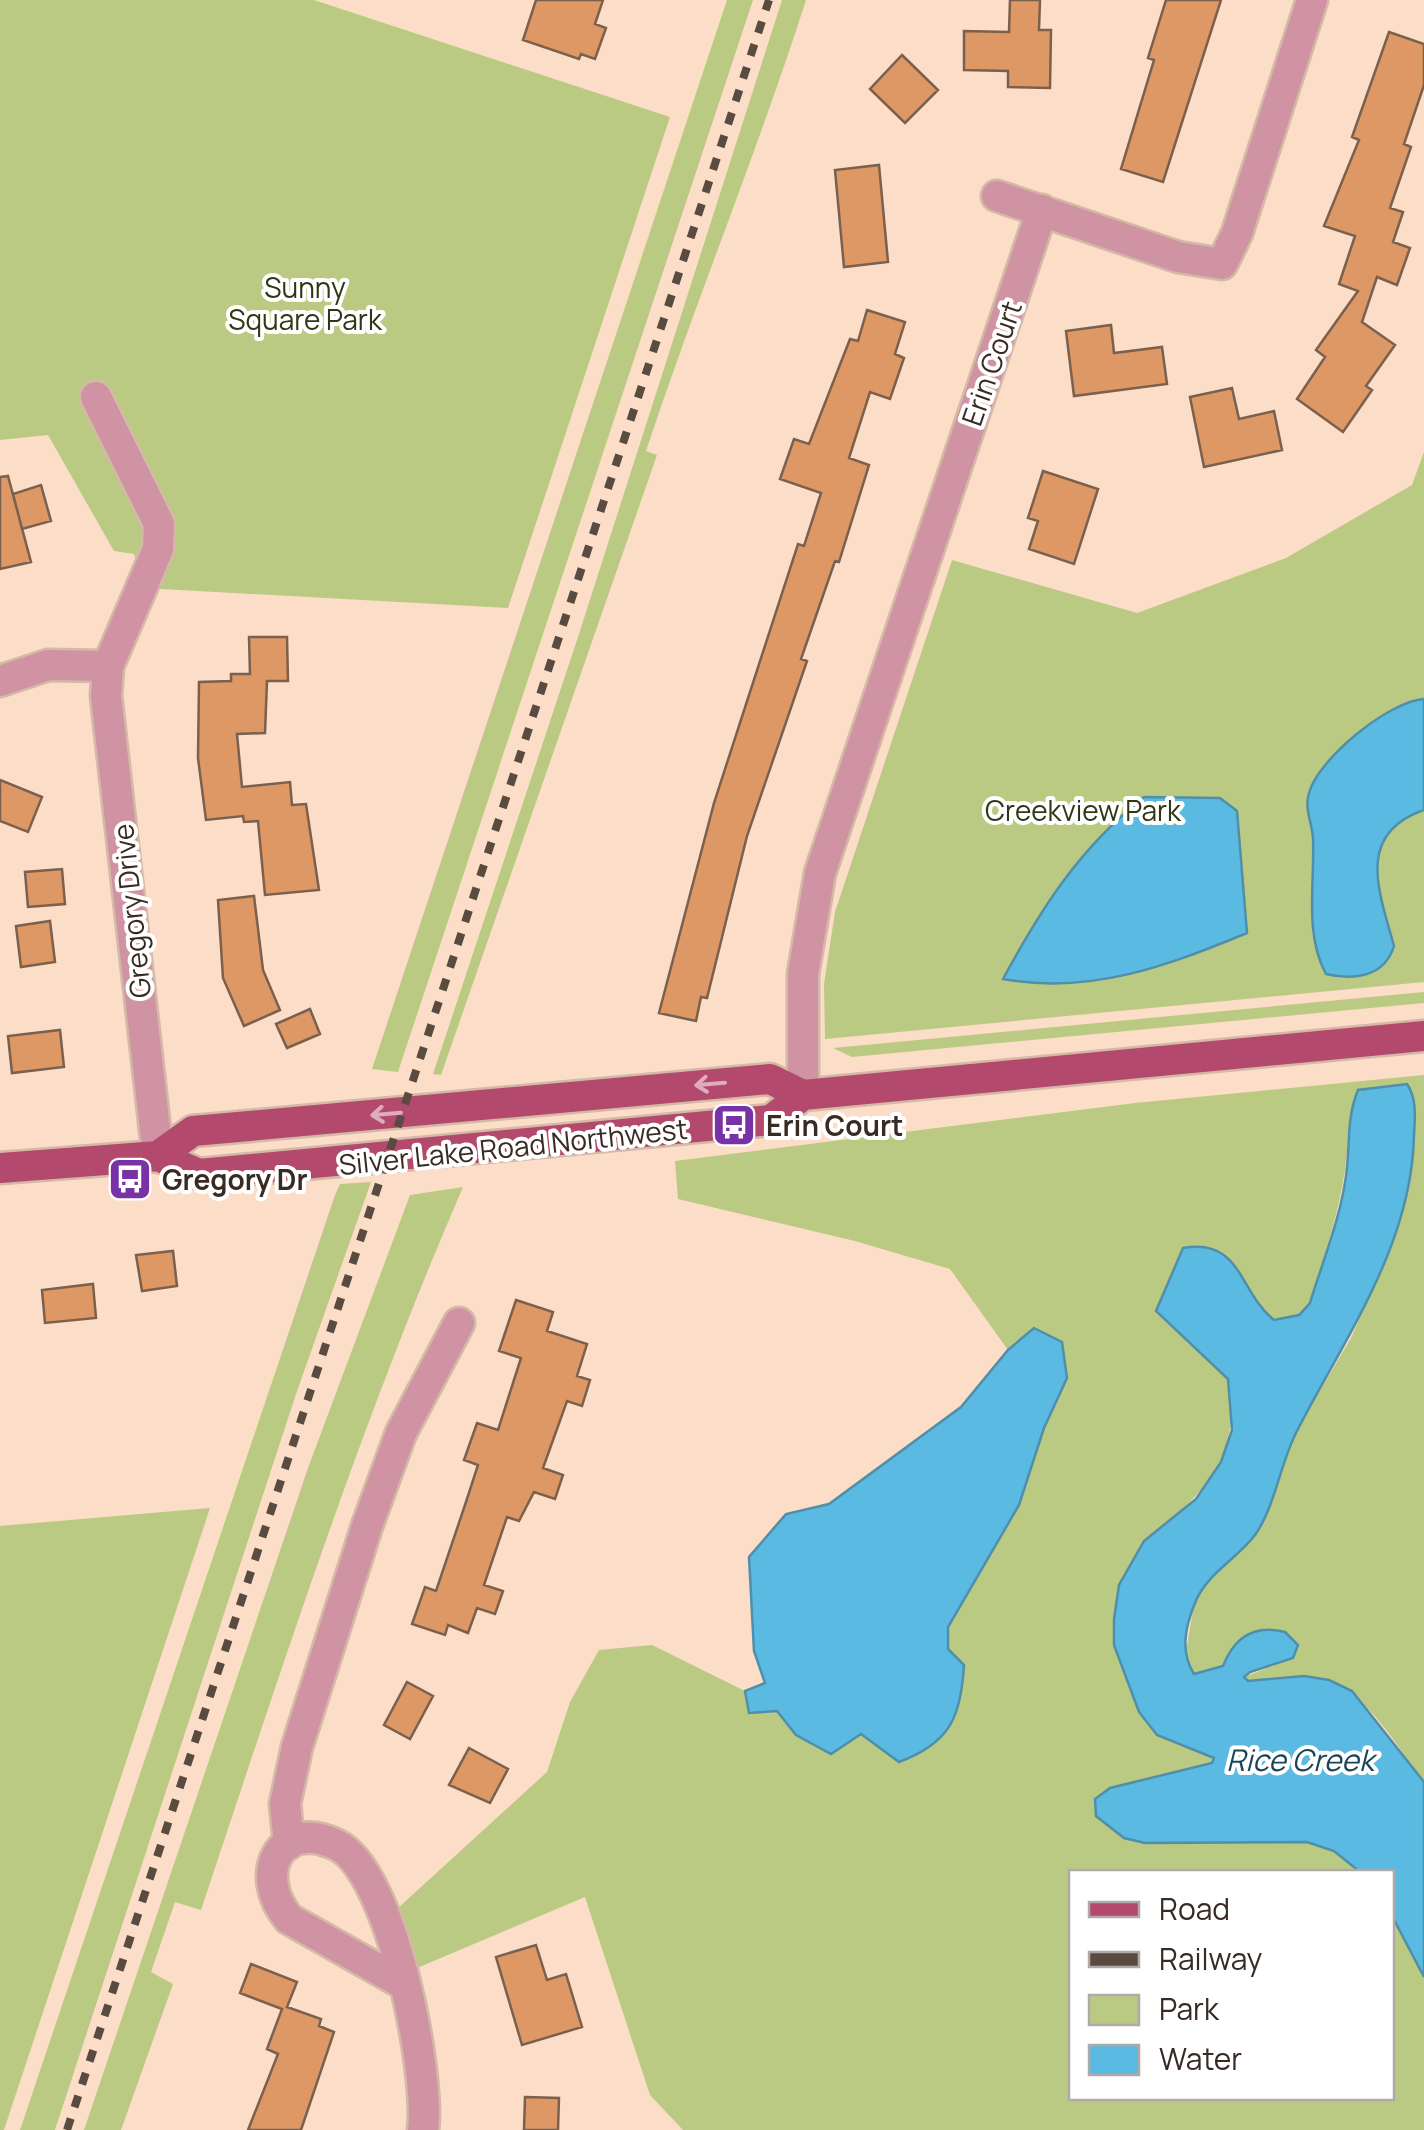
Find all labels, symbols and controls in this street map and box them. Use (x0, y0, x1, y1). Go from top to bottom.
park label: Sunny Square Park (228, 268, 383, 338)
street label: Erin Court (952, 296, 1030, 430)
park label: Creekview Park (985, 791, 1182, 829)
street label: Gregory Drive (103, 822, 159, 1000)
one-way arrow (694, 1075, 726, 1094)
bus stop icon: Erin Court (711, 1102, 757, 1148)
one-way arrow (370, 1105, 403, 1124)
place label: Erin Court (766, 1106, 903, 1144)
street label: Silver Lake Road Northwest (337, 1109, 689, 1183)
bus stop icon: Gregory Dr (107, 1156, 153, 1202)
place label: Gregory Dr (162, 1160, 308, 1198)
water label: Rice Creek (1226, 1739, 1378, 1780)
legend (1069, 1870, 1394, 2100)
text: Road (1159, 1888, 1230, 1929)
text: Railway (1159, 1938, 1262, 1979)
text: Park (1159, 1988, 1220, 2029)
text: Water (1159, 2038, 1242, 2079)

